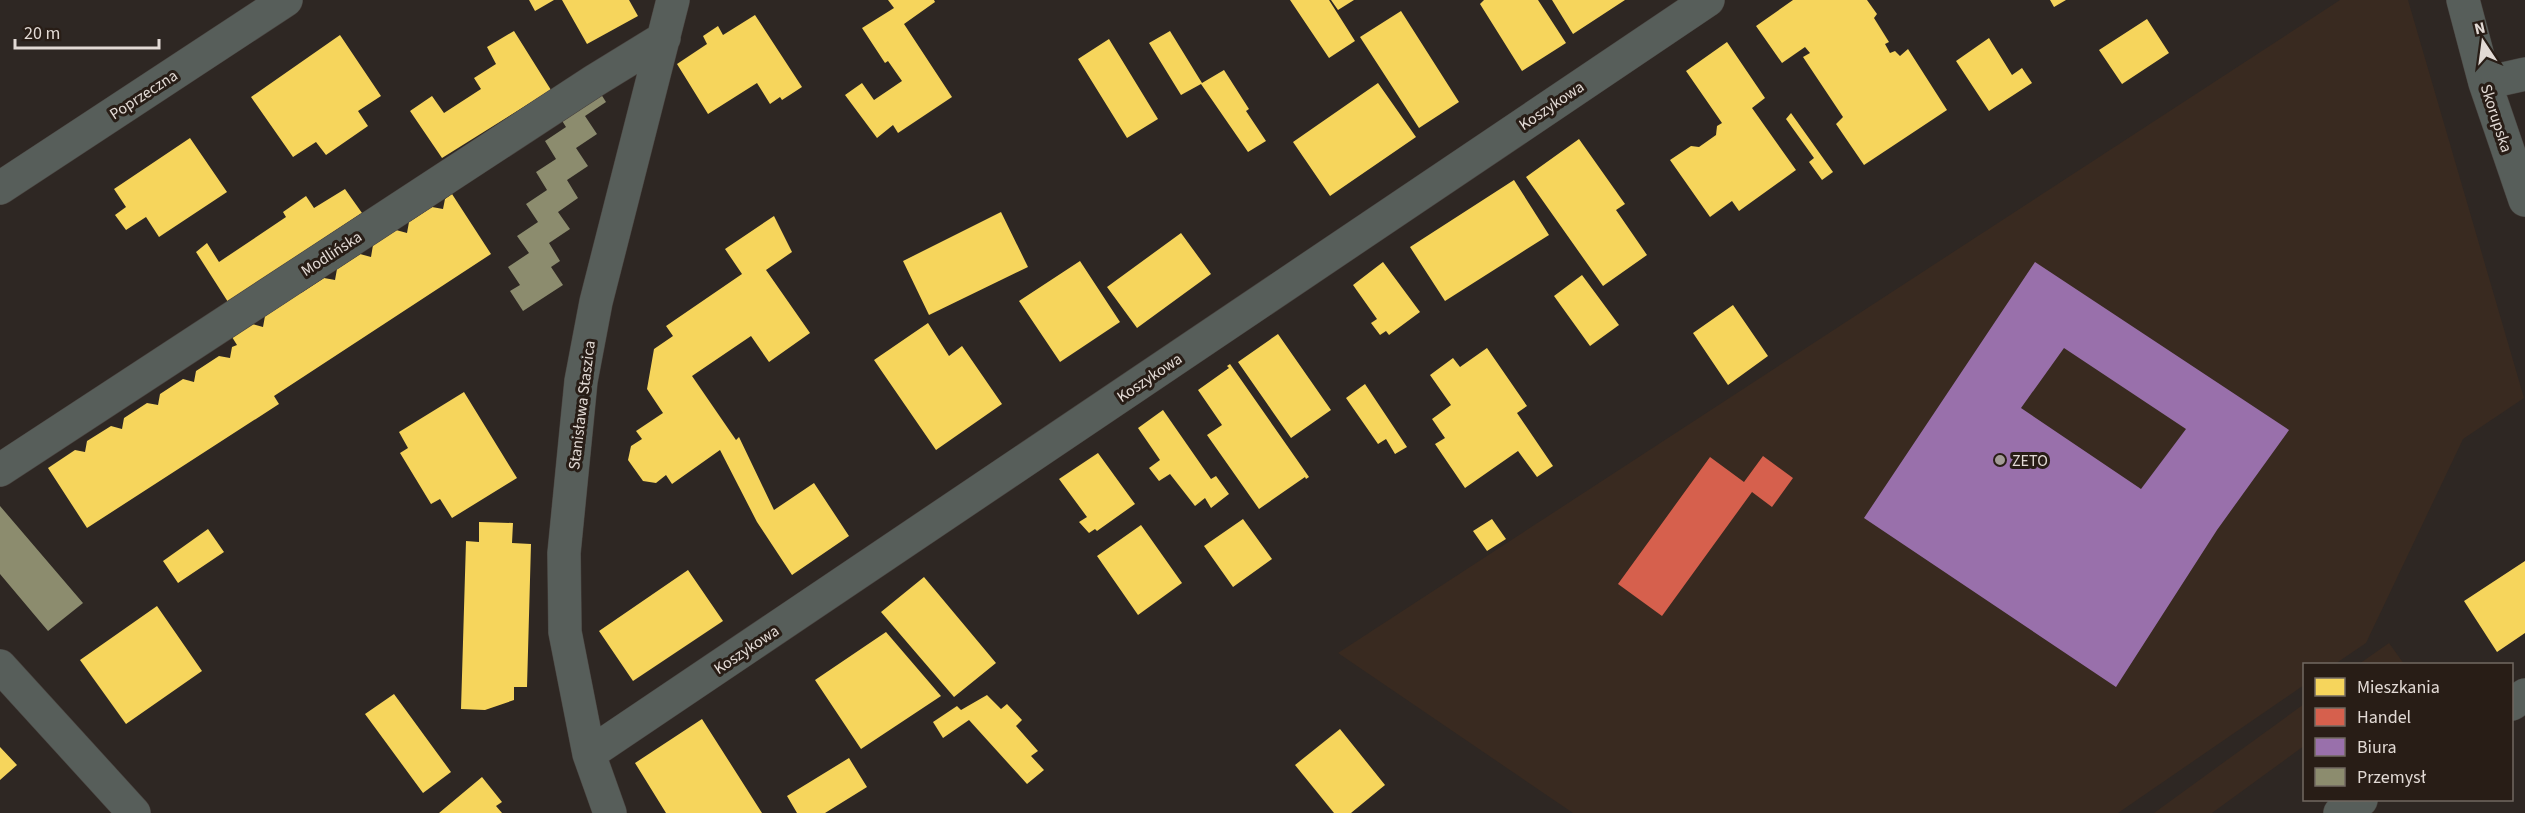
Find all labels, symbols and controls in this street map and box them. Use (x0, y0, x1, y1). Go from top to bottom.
scale bar (15, 12, 159, 50)
north arrow (2453, 12, 2513, 72)
text: N (2472, 16, 2488, 40)
text: 20 m (24, 21, 60, 46)
street label: Poprzeczna (105, 65, 182, 125)
street label: Koszykowa (1515, 76, 1589, 136)
street label: Skorupska (2475, 81, 2517, 155)
street label: Modlińska (297, 226, 366, 282)
street label: Stanisława Staszica (563, 339, 601, 471)
street label: Koszykowa (1113, 348, 1187, 408)
place label: ZETO (2012, 450, 2048, 472)
marker: ZETO (1993, 453, 2007, 467)
street label: Koszykowa (710, 620, 784, 680)
legend (2303, 663, 2513, 801)
text: Mieszkania (2357, 675, 2440, 700)
text: Handel (2357, 705, 2411, 730)
text: Biura (2357, 735, 2397, 760)
text: Przemysł (2357, 765, 2427, 790)

